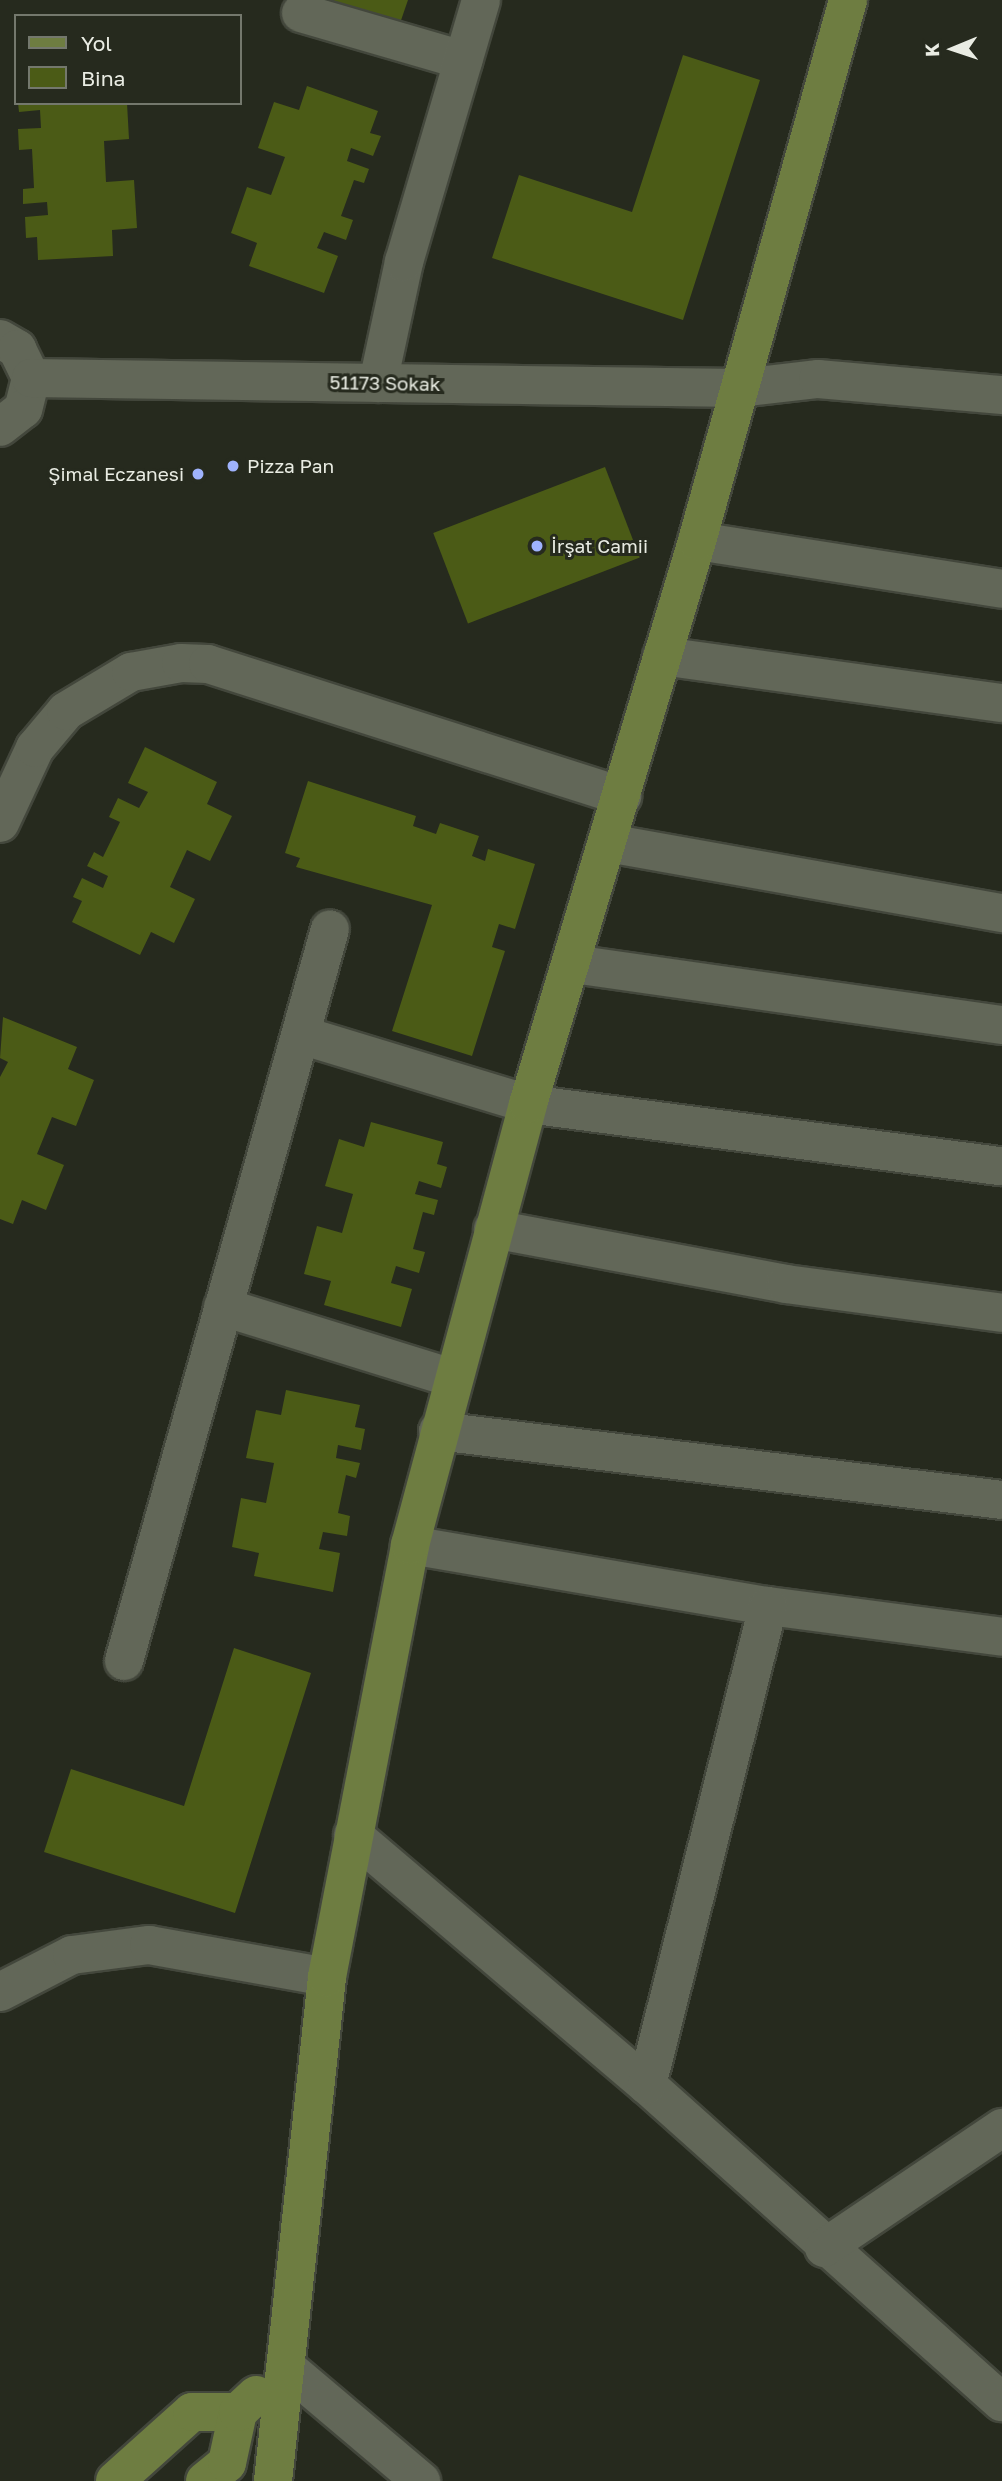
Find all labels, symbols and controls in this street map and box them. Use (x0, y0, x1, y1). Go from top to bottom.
legend (14, 14, 242, 105)
north arrow (918, 14, 988, 84)
text: Yol (81, 30, 112, 56)
text: K (920, 42, 943, 57)
text: Bina (81, 65, 125, 91)
street label: 51173 Sokak (329, 371, 441, 395)
place label: Pizza Pan (247, 455, 334, 477)
marker: Pizza Pan (225, 458, 241, 474)
place label: Şimal Eczanesi (48, 463, 184, 485)
marker: Şimal Eczanesi (190, 466, 206, 482)
place label: İrşat Camii (551, 535, 648, 557)
marker: İrşat Camii (529, 538, 545, 554)

